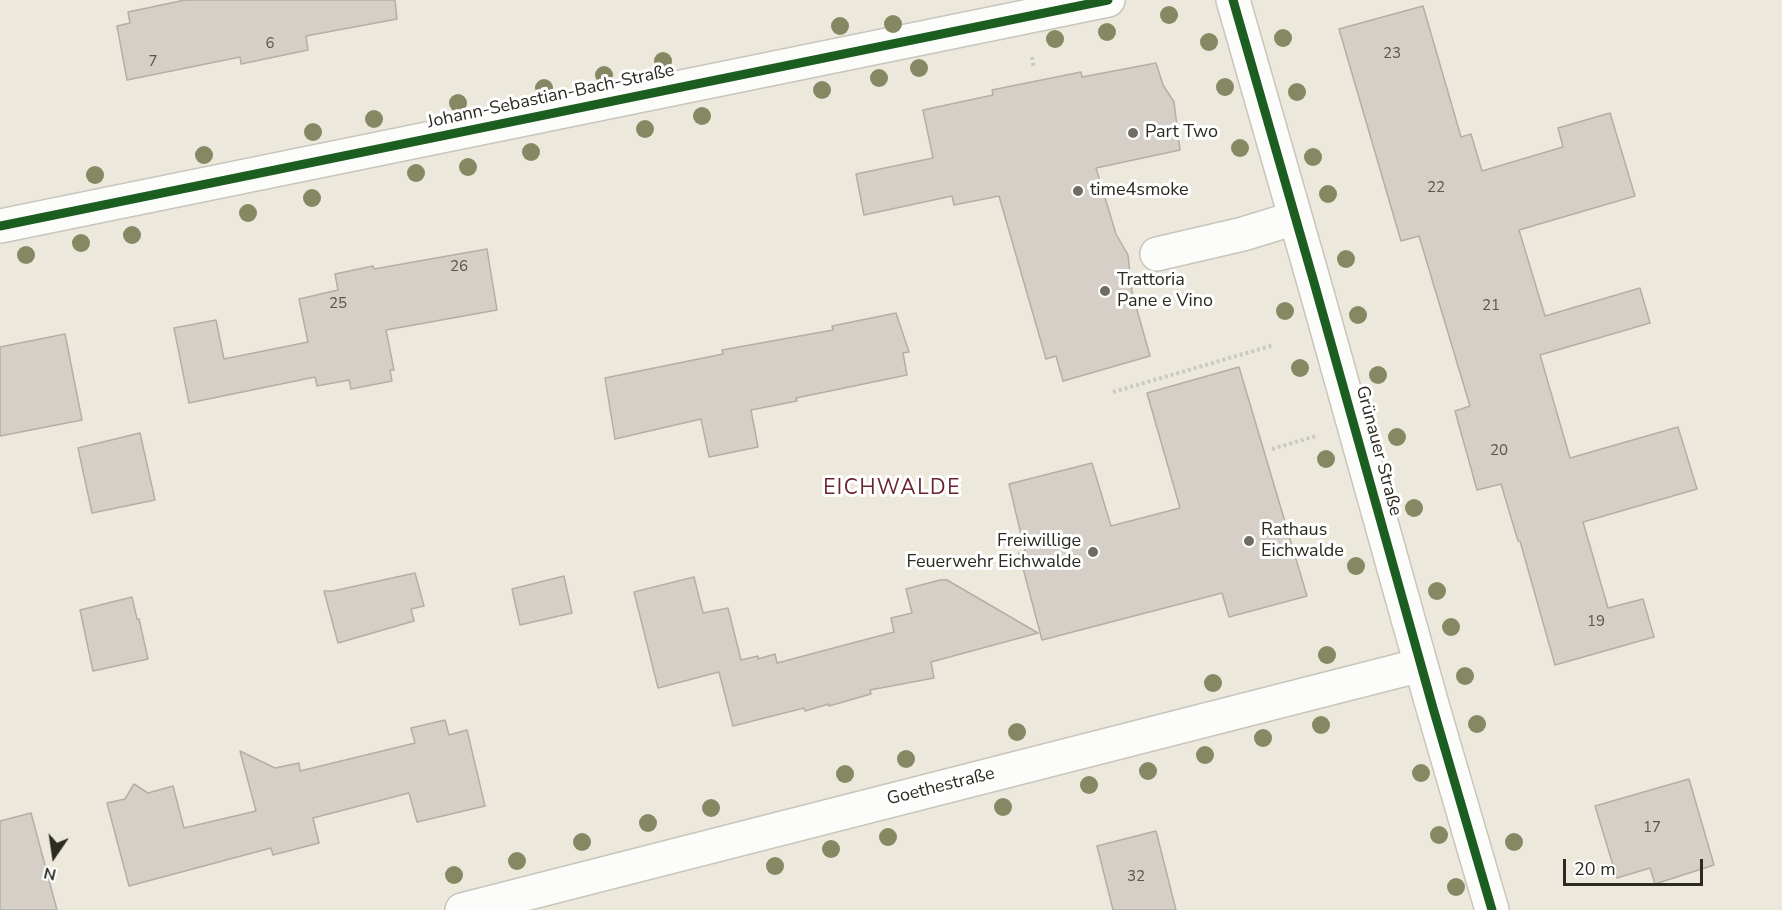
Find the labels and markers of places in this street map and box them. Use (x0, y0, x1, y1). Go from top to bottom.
place label: Part Two (1145, 122, 1218, 144)
marker: Part Two (1126, 126, 1140, 140)
place label: time4smoke (1090, 180, 1189, 202)
marker: time4smoke (1071, 184, 1085, 198)
place label: Trattoria Pane e Vino (1117, 270, 1213, 312)
marker: Trattoria Pane e Vino (1098, 284, 1112, 298)
place label: Rathaus Eichwalde (1261, 520, 1344, 562)
place label: Freiwillige Feuerwehr Eichwalde (906, 531, 1081, 574)
marker: Rathaus Eichwalde (1242, 534, 1256, 548)
marker: Freiwillige Feuerwehr Eichwalde (1086, 545, 1100, 559)

